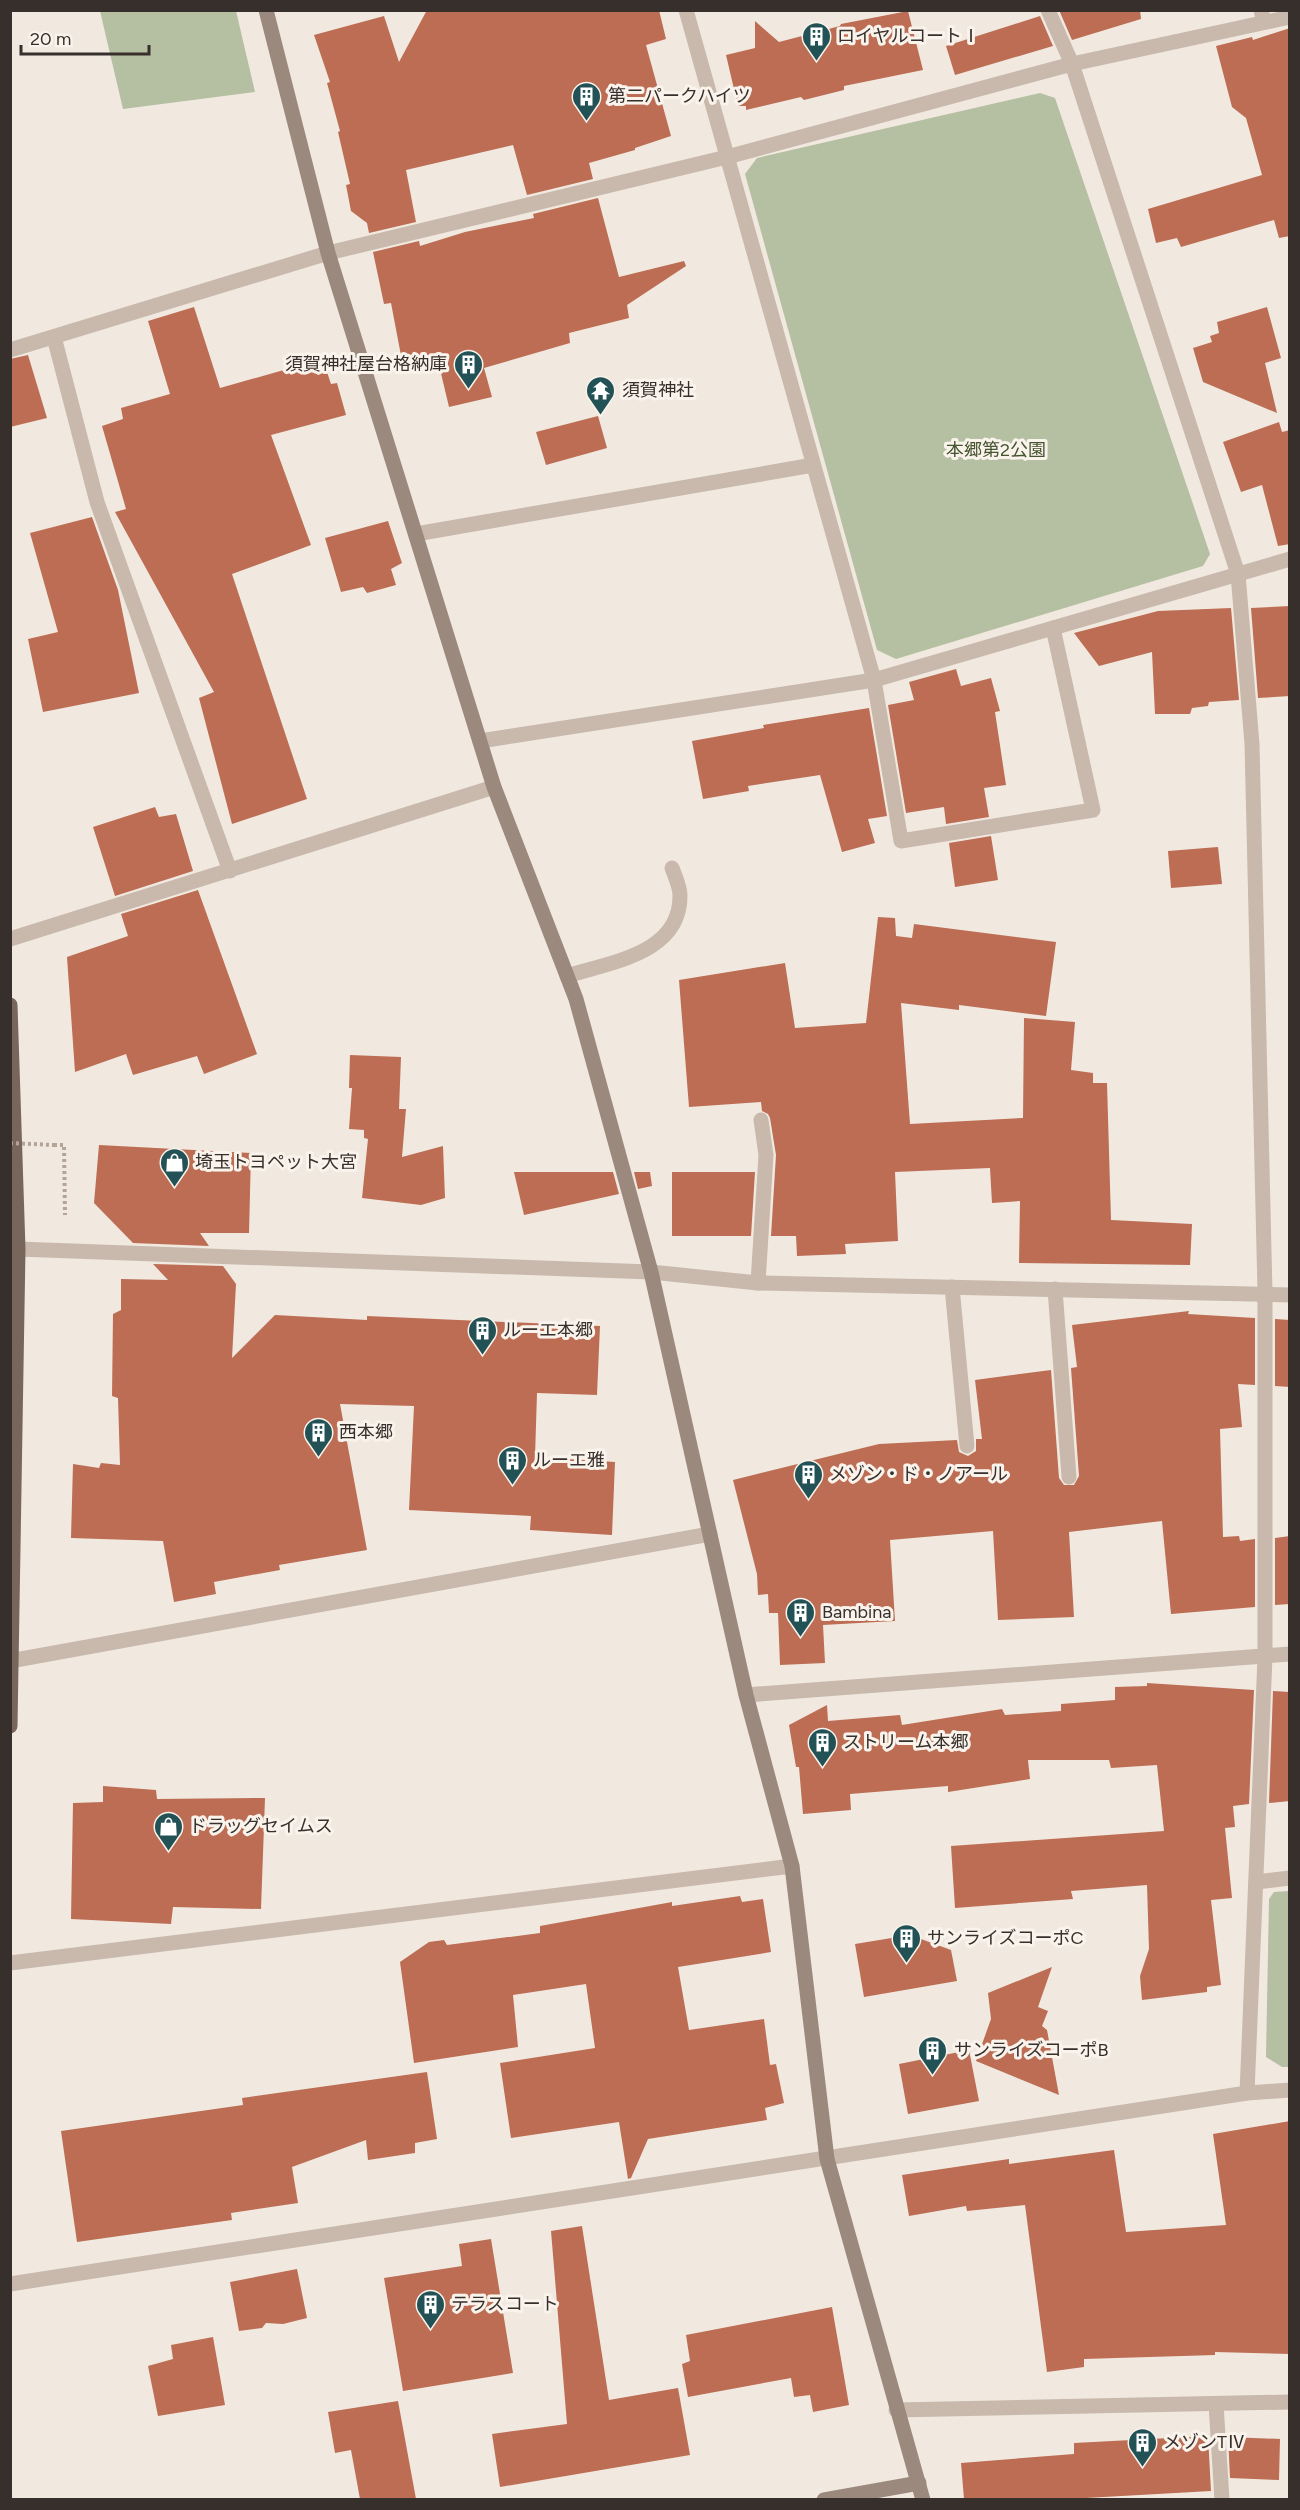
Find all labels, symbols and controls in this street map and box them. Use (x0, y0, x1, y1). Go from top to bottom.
scale bar (21, 18, 148, 56)
building icon: ロイヤルコートⅠ (800, 20, 832, 62)
place label: ロイヤルコートⅠ (837, 25, 980, 47)
text: 20 m (30, 28, 71, 50)
building icon: 第二パークハイツ (571, 80, 603, 122)
place label: 第二パークハイツ (608, 85, 751, 107)
building icon: 須賀神社屋台格納庫 (452, 348, 484, 390)
place label: 須賀神社屋台格納庫 (285, 353, 447, 375)
temple icon: 須賀神社 (585, 374, 617, 416)
place label: 須賀神社 (622, 379, 694, 401)
park label: 本郷第2公園 (946, 439, 1046, 461)
shop icon: 埼玉トヨペット大宮 (158, 1146, 190, 1188)
place label: 埼玉トヨペット大宮 (195, 1151, 357, 1173)
building icon: ルーエ本郷 (466, 1314, 498, 1356)
place label: ルーエ本郷 (503, 1319, 593, 1341)
building icon: 西本郷 (302, 1416, 334, 1458)
place label: 西本郷 (339, 1421, 393, 1443)
building icon: ルーエ雅 (496, 1444, 528, 1486)
place label: ルーエ雅 (533, 1449, 605, 1471)
building icon: メゾン・ド・ノアール (792, 1458, 824, 1500)
place label: メゾン・ド・ノアール (829, 1463, 1008, 1485)
building icon: Bambina (785, 1596, 817, 1638)
place label: Bambina (822, 1601, 891, 1623)
building icon: ストリーム本郷 (806, 1726, 838, 1768)
place label: ストリーム本郷 (843, 1731, 968, 1753)
shop icon: ドラッグセイムス (152, 1810, 184, 1852)
place label: ドラッグセイムス (189, 1815, 333, 1837)
building icon: サンライズコーポC (890, 1922, 922, 1964)
place label: サンライズコーポC (927, 1927, 1083, 1949)
building icon: サンライズコーポB (917, 2034, 949, 2076)
place label: サンライズコーポB (954, 2039, 1108, 2061)
building icon: テラスコート (414, 2288, 446, 2330)
place label: テラスコート (451, 2293, 559, 2315)
building icon: メゾンTⅣ (1126, 2426, 1158, 2468)
place label: メゾンTⅣ (1163, 2431, 1245, 2453)

